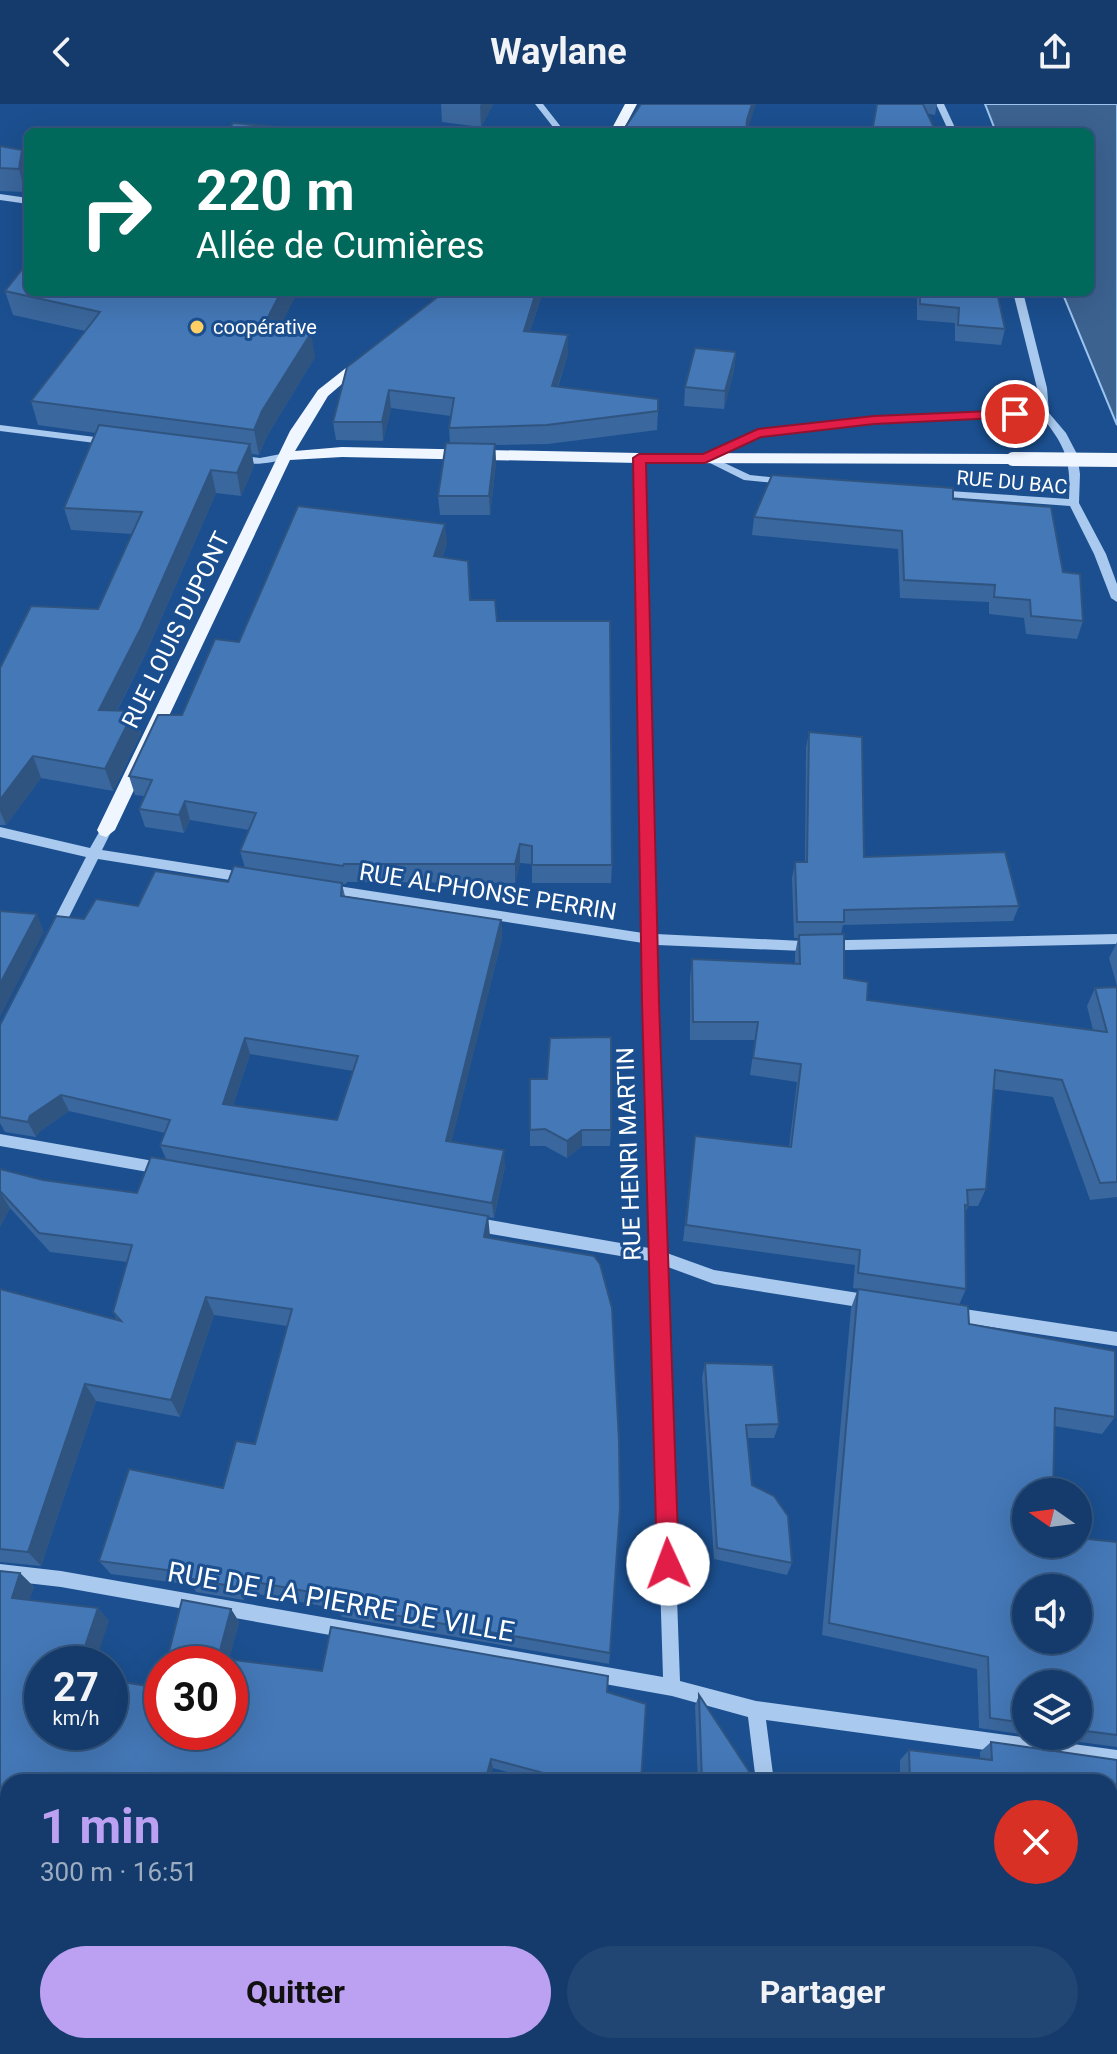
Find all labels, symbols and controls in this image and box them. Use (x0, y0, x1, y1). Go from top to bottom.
icon: back (40, 30, 84, 74)
icon: share (1033, 30, 1077, 74)
text: Waylane (490, 31, 627, 73)
text: 220 m (196, 158, 355, 224)
icon: right (64, 160, 168, 264)
text: Allée de Cumières (196, 225, 485, 267)
place label: coopérative (213, 315, 317, 339)
marker: coopérative (188, 318, 206, 336)
pin (981, 380, 1049, 448)
icon: arrive (993, 392, 1037, 436)
street label: RUE DU BAC (956, 465, 1068, 499)
street label: RUE LOUIS DUPONT (116, 527, 236, 733)
street label: RUE ALPHONSE PERRIN (357, 858, 619, 926)
street label: RUE HENRI MARTIN (611, 1047, 647, 1261)
north arrow (1012, 1478, 1092, 1558)
map controls (1012, 1478, 1092, 1750)
position arrow (626, 1522, 710, 1606)
street label: RUE DE LA PIERRE DE VILLE (165, 1555, 517, 1649)
button: sound (1012, 1574, 1092, 1654)
speed limit sign: 30 (144, 1646, 248, 1750)
text: 27 (53, 1664, 99, 1711)
button: layers (1012, 1670, 1092, 1750)
text: km/h (53, 1706, 99, 1730)
text: 1 min (40, 1798, 161, 1855)
button: close (994, 1800, 1078, 1884)
text: 300 m · 16:51 (40, 1857, 198, 1887)
button: Quitter (40, 1946, 551, 2038)
button: Partager (567, 1946, 1078, 2038)

